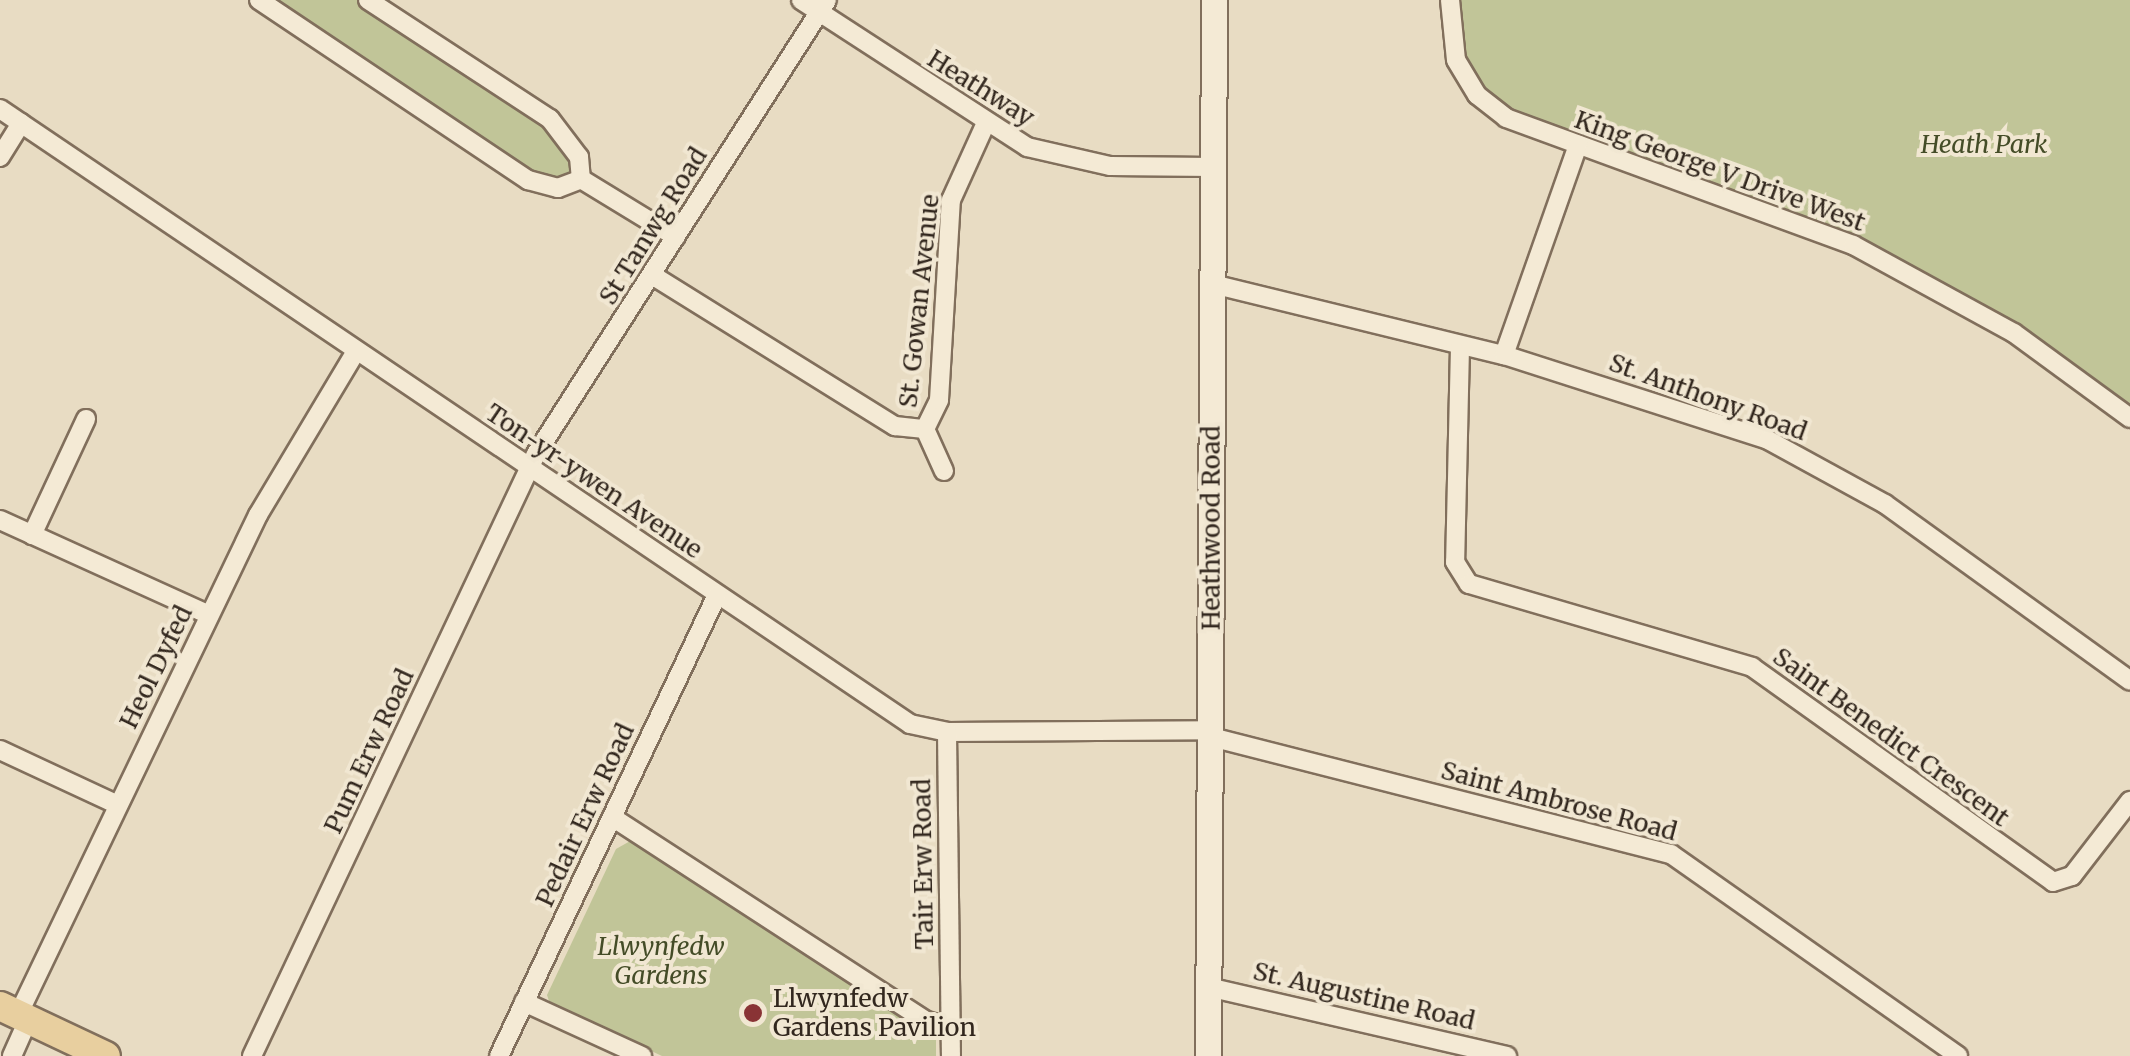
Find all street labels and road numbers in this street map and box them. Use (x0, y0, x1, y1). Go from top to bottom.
street label: Heathway (922, 43, 1040, 133)
street label: King George V Drive West (1571, 104, 1869, 238)
street label: St Tanwg Road (593, 142, 713, 310)
street label: St. Gowan Avenue (893, 193, 945, 409)
street label: St. Anthony Road (1605, 347, 1811, 447)
street label: Ton-yr-ywen Avenue (480, 397, 708, 565)
street label: Heathwood Road (1196, 426, 1226, 630)
street label: Heol Dyfed (113, 601, 199, 733)
street label: Saint Benedict Crescent (1767, 641, 2015, 833)
street label: Pum Erw Road (318, 664, 420, 838)
street label: Pedair Erw Road (529, 719, 641, 911)
street label: Saint Ambrose Road (1438, 755, 1680, 847)
street label: Tair Erw Road (907, 778, 939, 950)
street label: St. Augustine Road (1250, 956, 1478, 1036)

